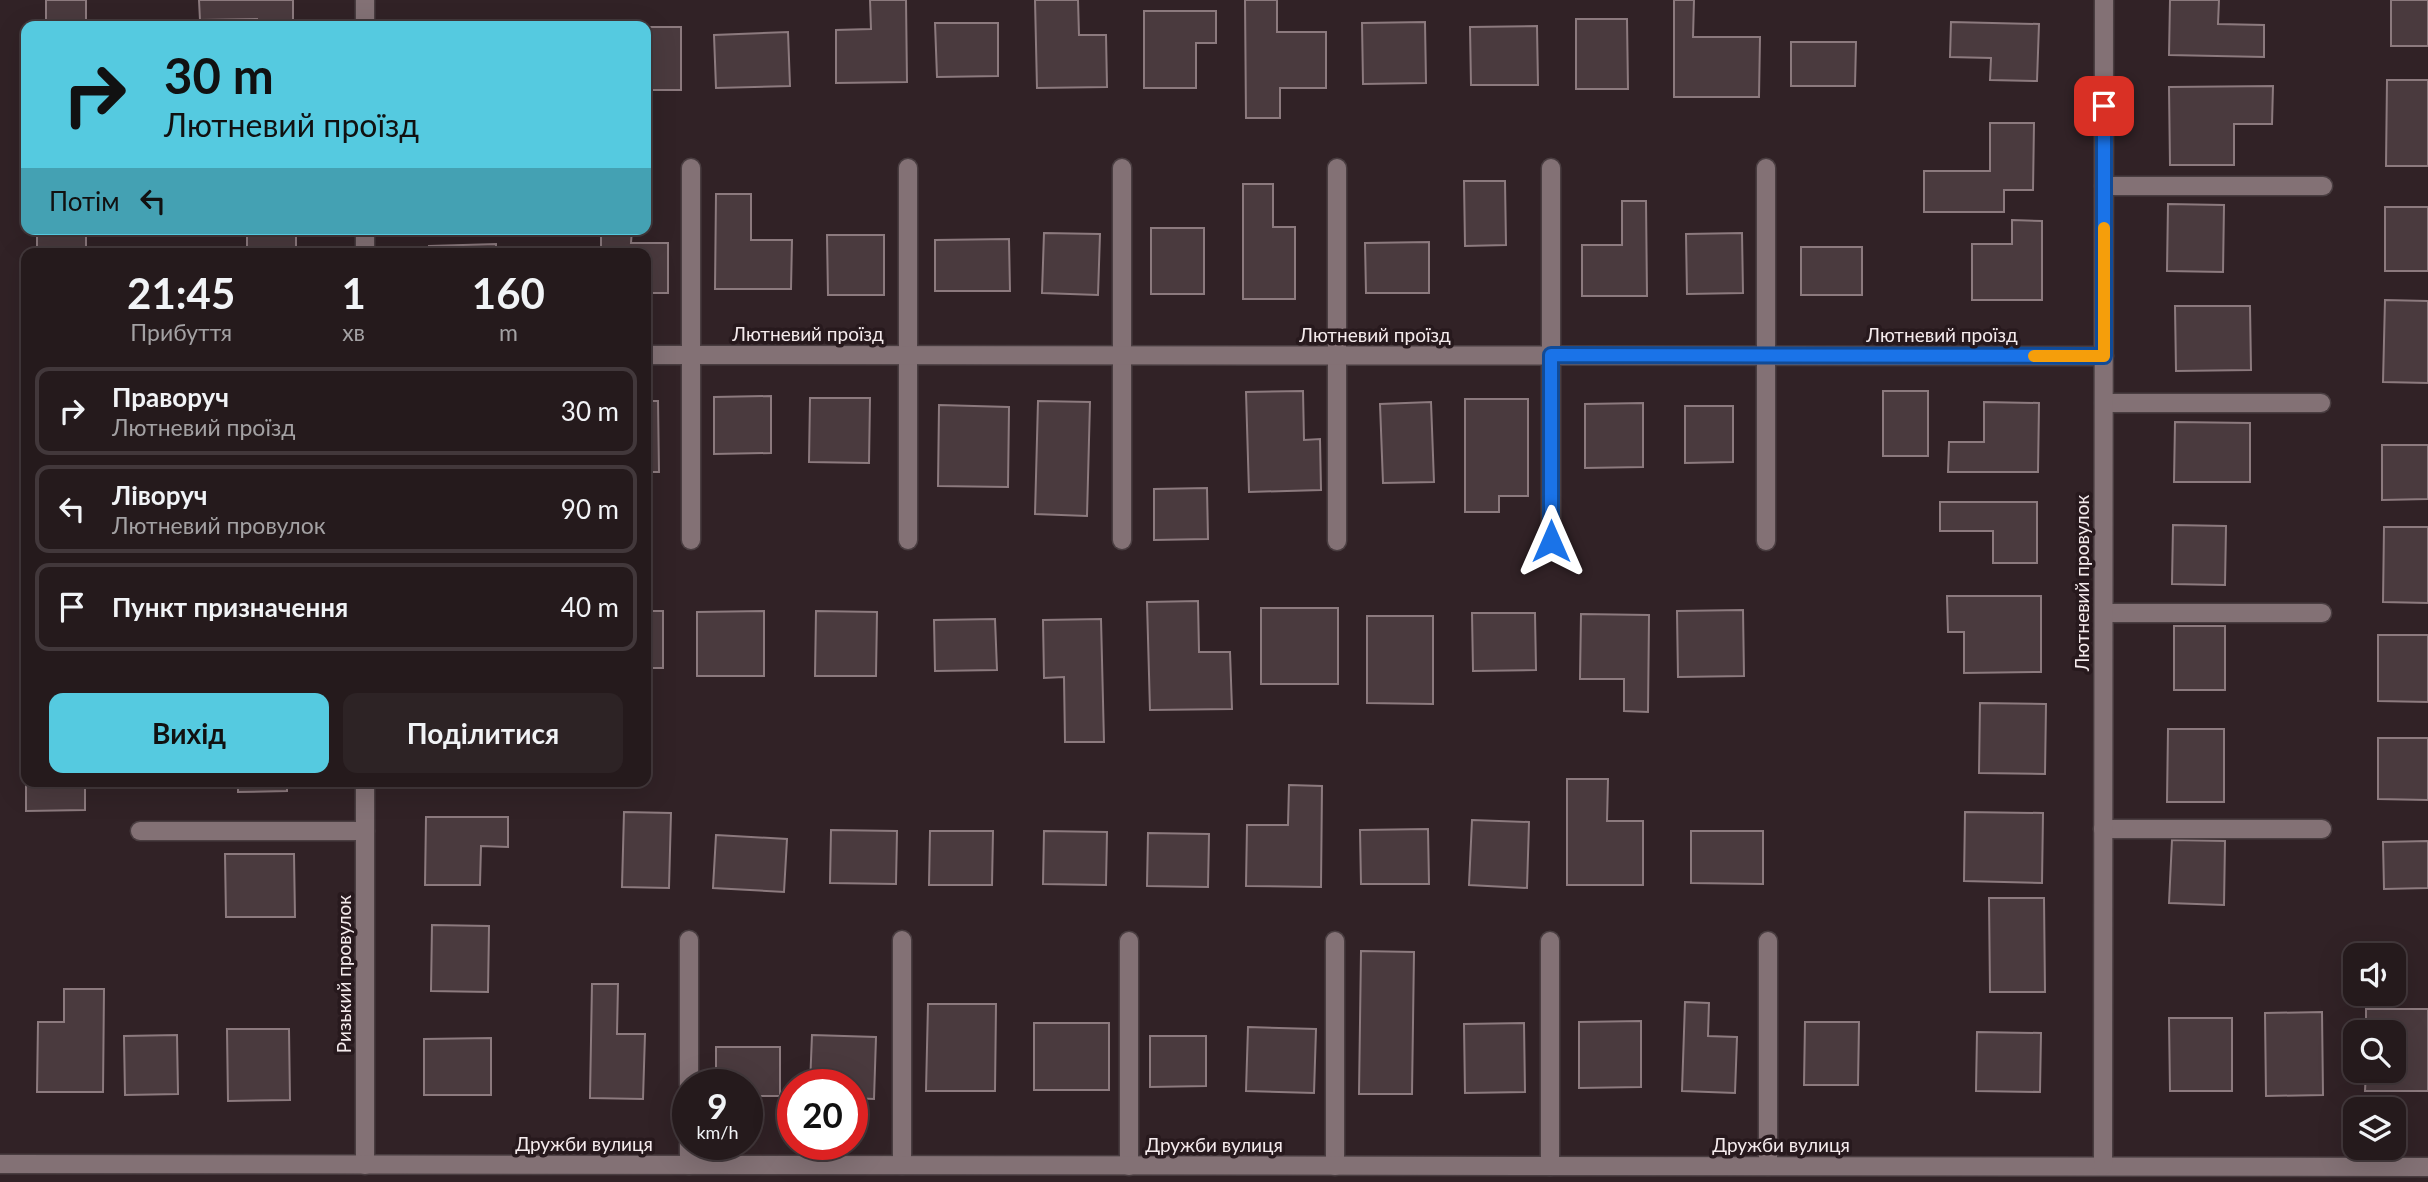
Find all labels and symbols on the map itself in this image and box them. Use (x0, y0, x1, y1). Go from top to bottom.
pin (2074, 76, 2134, 136)
street label: Лютневий проїзд (731, 322, 884, 345)
street label: Лютневий проїзд (1298, 323, 1451, 346)
street label: Лютневий проїзд (1865, 323, 2018, 346)
street label: Лютневий провулок (2070, 495, 2093, 672)
position arrow (1514, 504, 1588, 578)
street label: Ризький провулок (332, 895, 355, 1053)
speed limit sign: 20 (777, 1069, 868, 1160)
street label: Дружби вулиця (515, 1132, 653, 1155)
street label: Дружби вулиця (1145, 1133, 1283, 1156)
street label: Дружби вулиця (1712, 1133, 1850, 1156)

